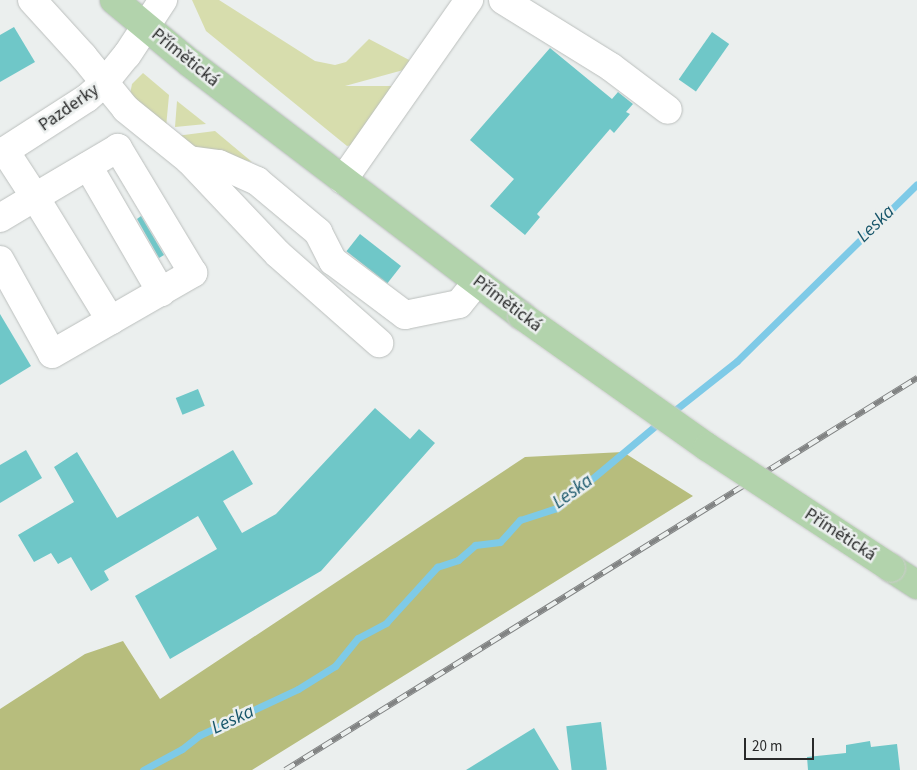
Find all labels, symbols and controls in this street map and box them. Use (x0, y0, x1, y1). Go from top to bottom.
street label: Přímětická (147, 24, 223, 92)
street label: Pazderky (35, 80, 103, 136)
water label: Leska (852, 200, 900, 248)
street label: Přímětická (468, 271, 546, 337)
water label: Leska (548, 470, 598, 514)
street label: Přímětická (800, 504, 880, 566)
water label: Leska (208, 700, 258, 740)
scale bar (747, 728, 817, 760)
text: 20 m (752, 736, 782, 757)

